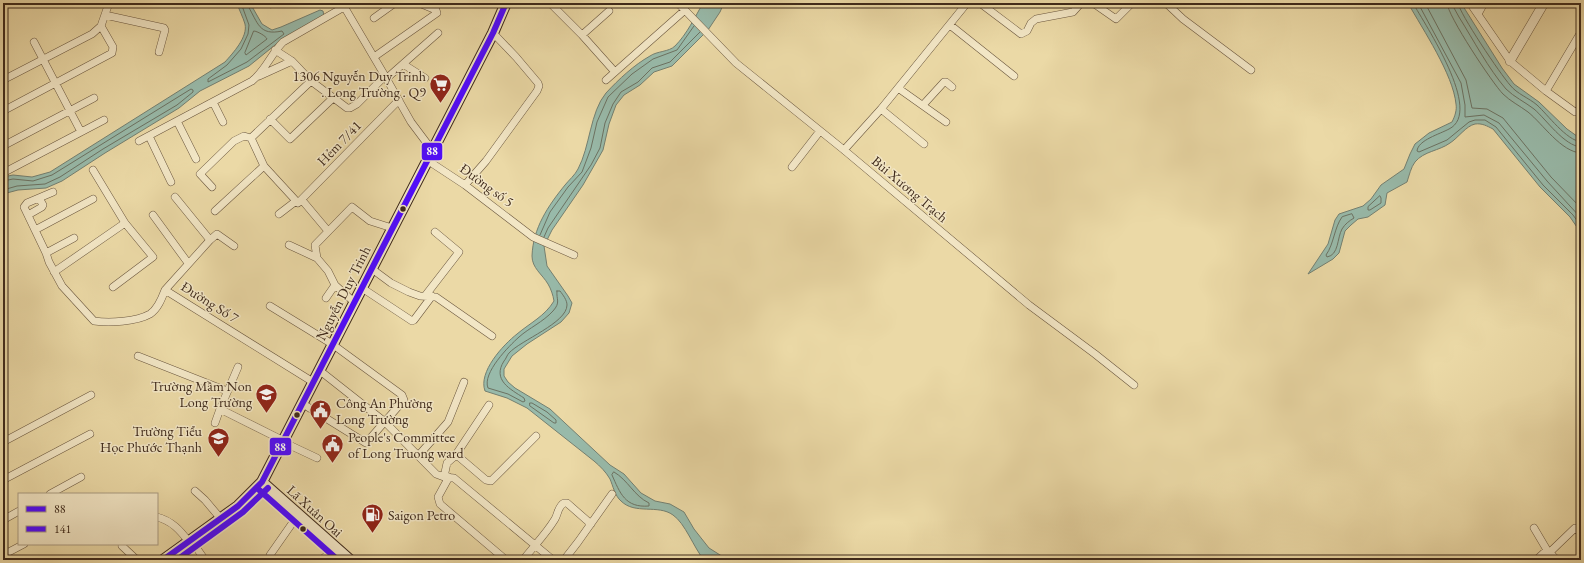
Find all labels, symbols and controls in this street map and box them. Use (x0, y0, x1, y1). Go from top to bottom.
place label: 1306 Nguyễn Duy Trinh . Long Trường . Q9 (293, 67, 426, 101)
supermarket icon: 1306 Nguyễn Duy Trinh . Long Trường . Q9 (428, 71, 454, 104)
street label: Hẻm 7/41 (313, 117, 365, 169)
line badge: 88 (421, 142, 443, 161)
text: 88 (426, 144, 438, 158)
street label: Bùi Xương Trạch (868, 152, 952, 226)
street label: Đường số 5 (456, 159, 518, 211)
unlabelled marker (398, 204, 408, 214)
street label: Nguyễn Duy Trinh (311, 243, 375, 343)
street label: Đường Số 7 (178, 277, 242, 327)
place label: Trường Mầm Non Long Trường (151, 377, 253, 411)
school or university icon: Trường Mầm Non Long Trường (254, 381, 280, 414)
place label: Công An Phường Long Trường (336, 394, 433, 428)
public building icon: Công An Phường Long Trường (307, 398, 333, 431)
unlabelled marker (292, 410, 302, 420)
place label: Trường Tiểu Học Phước Thạnh (100, 422, 203, 456)
school or university icon: Trường Tiểu Học Phước Thạnh (205, 426, 231, 459)
place label: People's Committee of Long Truong ward (348, 428, 464, 462)
public building icon: People's Committee of Long Truong ward (320, 432, 346, 465)
line badge: 88 (269, 437, 292, 456)
text: 88 (274, 440, 286, 454)
street label: Lã Xuân Oai (283, 481, 347, 541)
legend (18, 493, 158, 545)
text: 88 (54, 501, 66, 517)
fuel station icon: Saigon Petro (360, 502, 386, 535)
place label: Saigon Petro (388, 506, 455, 524)
text: 141 (54, 521, 72, 537)
unlabelled marker (298, 524, 308, 534)

